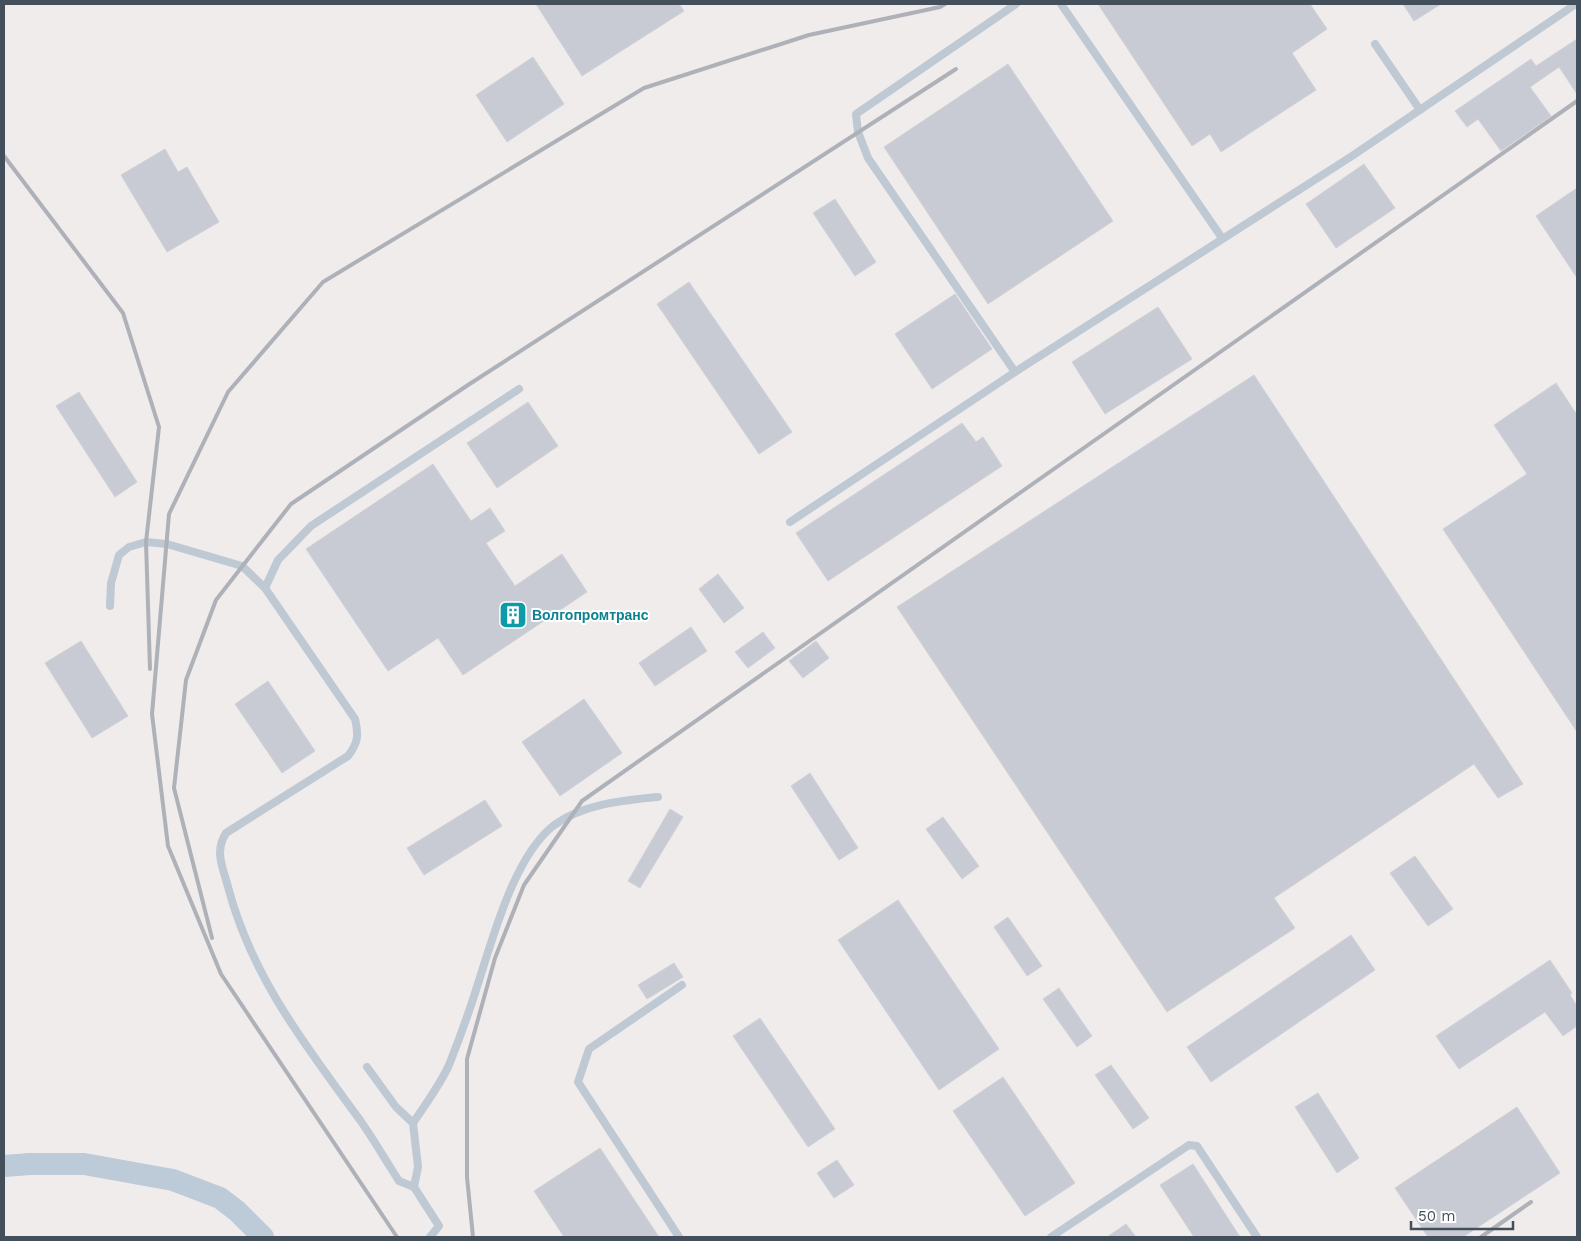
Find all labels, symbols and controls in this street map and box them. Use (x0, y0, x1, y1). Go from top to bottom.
building icon: Волгопромтранс (498, 600, 528, 630)
place label: Волгопромтранс (532, 607, 649, 623)
scale bar (1411, 1198, 1514, 1230)
text: 50 m (1418, 1207, 1455, 1225)

